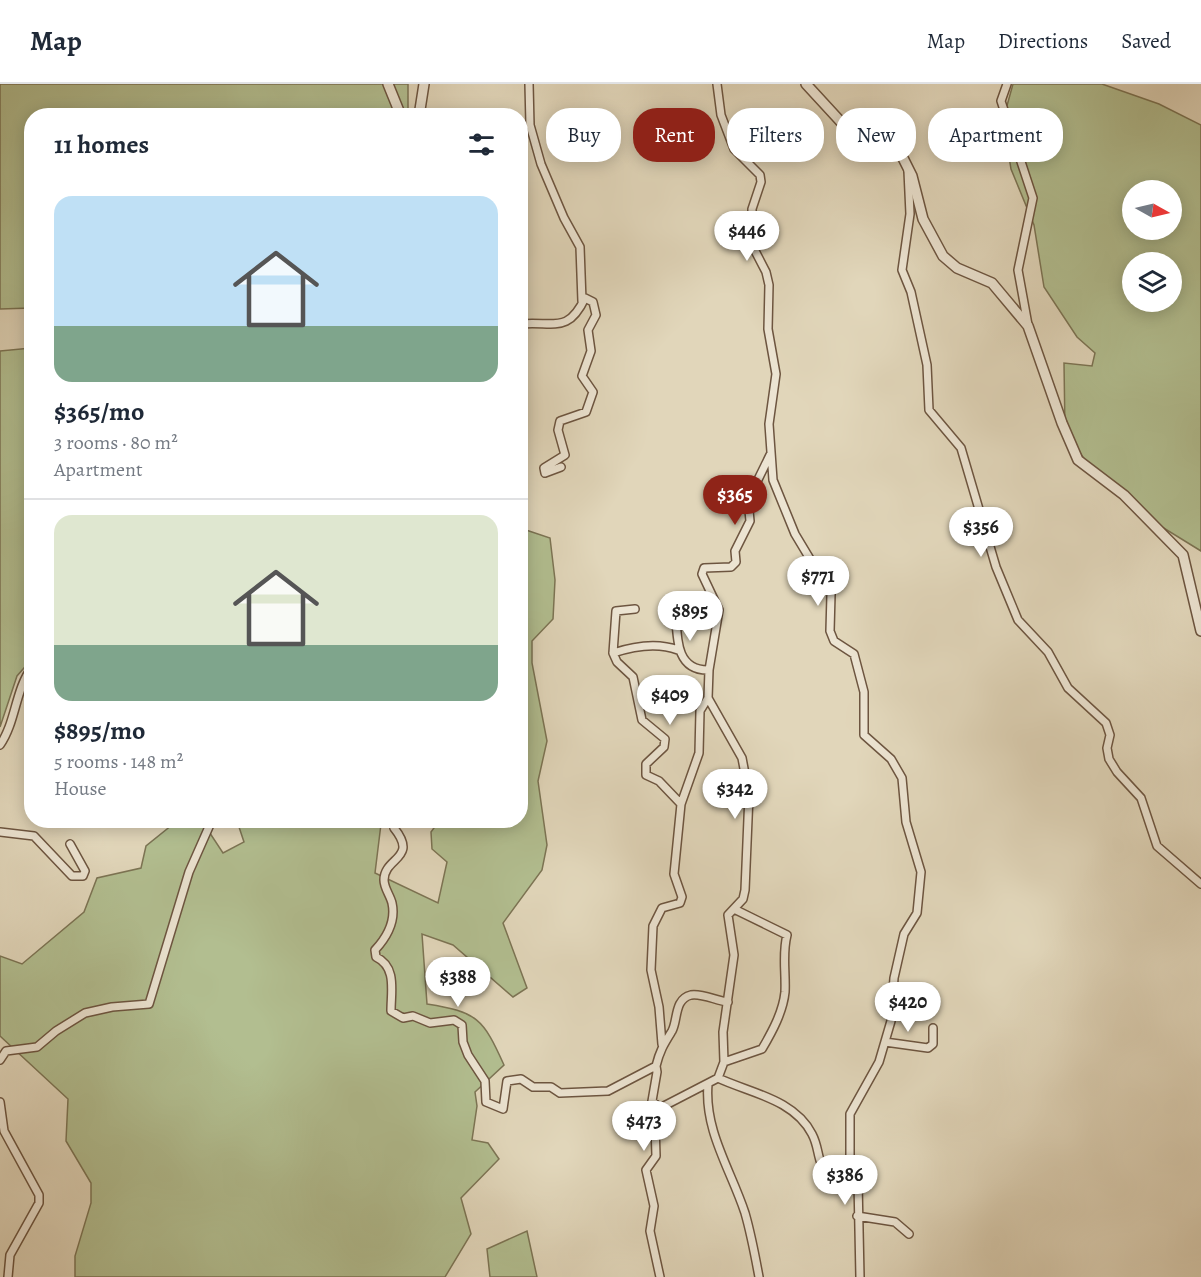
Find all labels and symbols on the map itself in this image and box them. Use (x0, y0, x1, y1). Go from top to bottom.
north arrow (1122, 180, 1182, 240)
pin: $446 (711, 211, 783, 262)
pin: $365 (699, 475, 771, 526)
pin: $356 (945, 507, 1017, 558)
pin: $771 (782, 556, 854, 607)
pin: $895 (654, 591, 726, 642)
pin: $409 (634, 675, 706, 726)
pin: $342 (699, 769, 771, 820)
pin: $388 (422, 957, 494, 1008)
pin: $420 (872, 982, 944, 1033)
pin: $473 (608, 1101, 680, 1152)
pin: $386 (809, 1155, 881, 1206)

